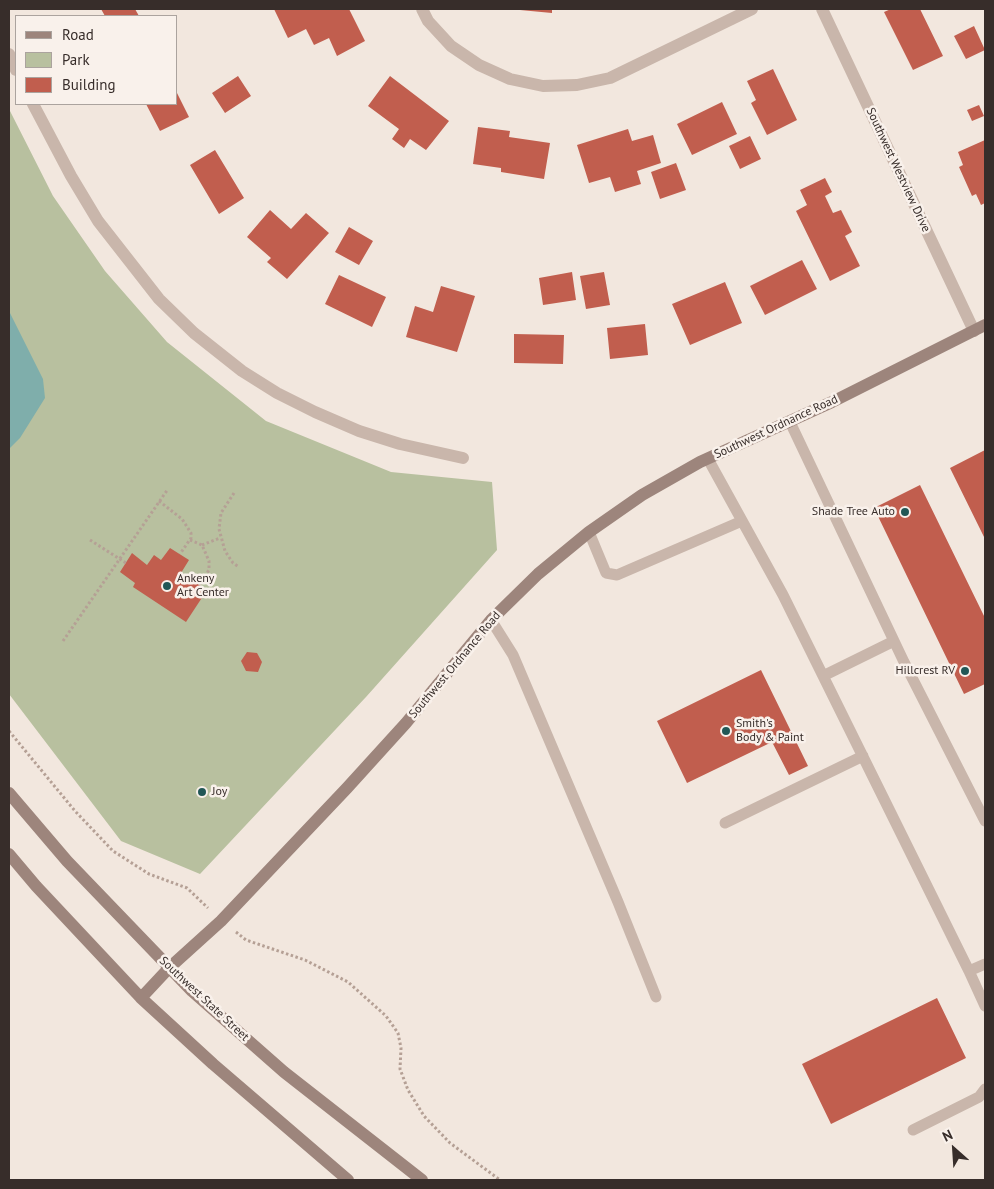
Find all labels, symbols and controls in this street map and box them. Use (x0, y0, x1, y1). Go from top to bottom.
legend (15, 15, 178, 105)
text: Road (62, 25, 94, 44)
text: Park (62, 50, 90, 69)
text: Building (62, 75, 116, 94)
street label: Southwest Westview Drive (863, 106, 933, 234)
street label: Southwest Ordnance Road (712, 392, 840, 462)
place label: Shade Tree Auto (812, 505, 895, 519)
marker: Shade Tree Auto (899, 506, 911, 518)
place label: Ankeny Art Center (177, 572, 229, 600)
marker: Ankeny Art Center (161, 580, 173, 592)
street label: Southwest Ordnance Road (406, 609, 504, 721)
place label: Hillcrest RV (895, 664, 955, 678)
marker: Hillcrest RV (959, 665, 971, 677)
place label: Smith's Body & Paint (736, 717, 804, 745)
marker: Smith's Body & Paint (720, 725, 732, 737)
place label: Joy (212, 785, 227, 799)
marker: Joy (196, 786, 208, 798)
street label: Southwest State Street (156, 954, 252, 1044)
north arrow (929, 1124, 979, 1174)
text: N (939, 1125, 955, 1146)

